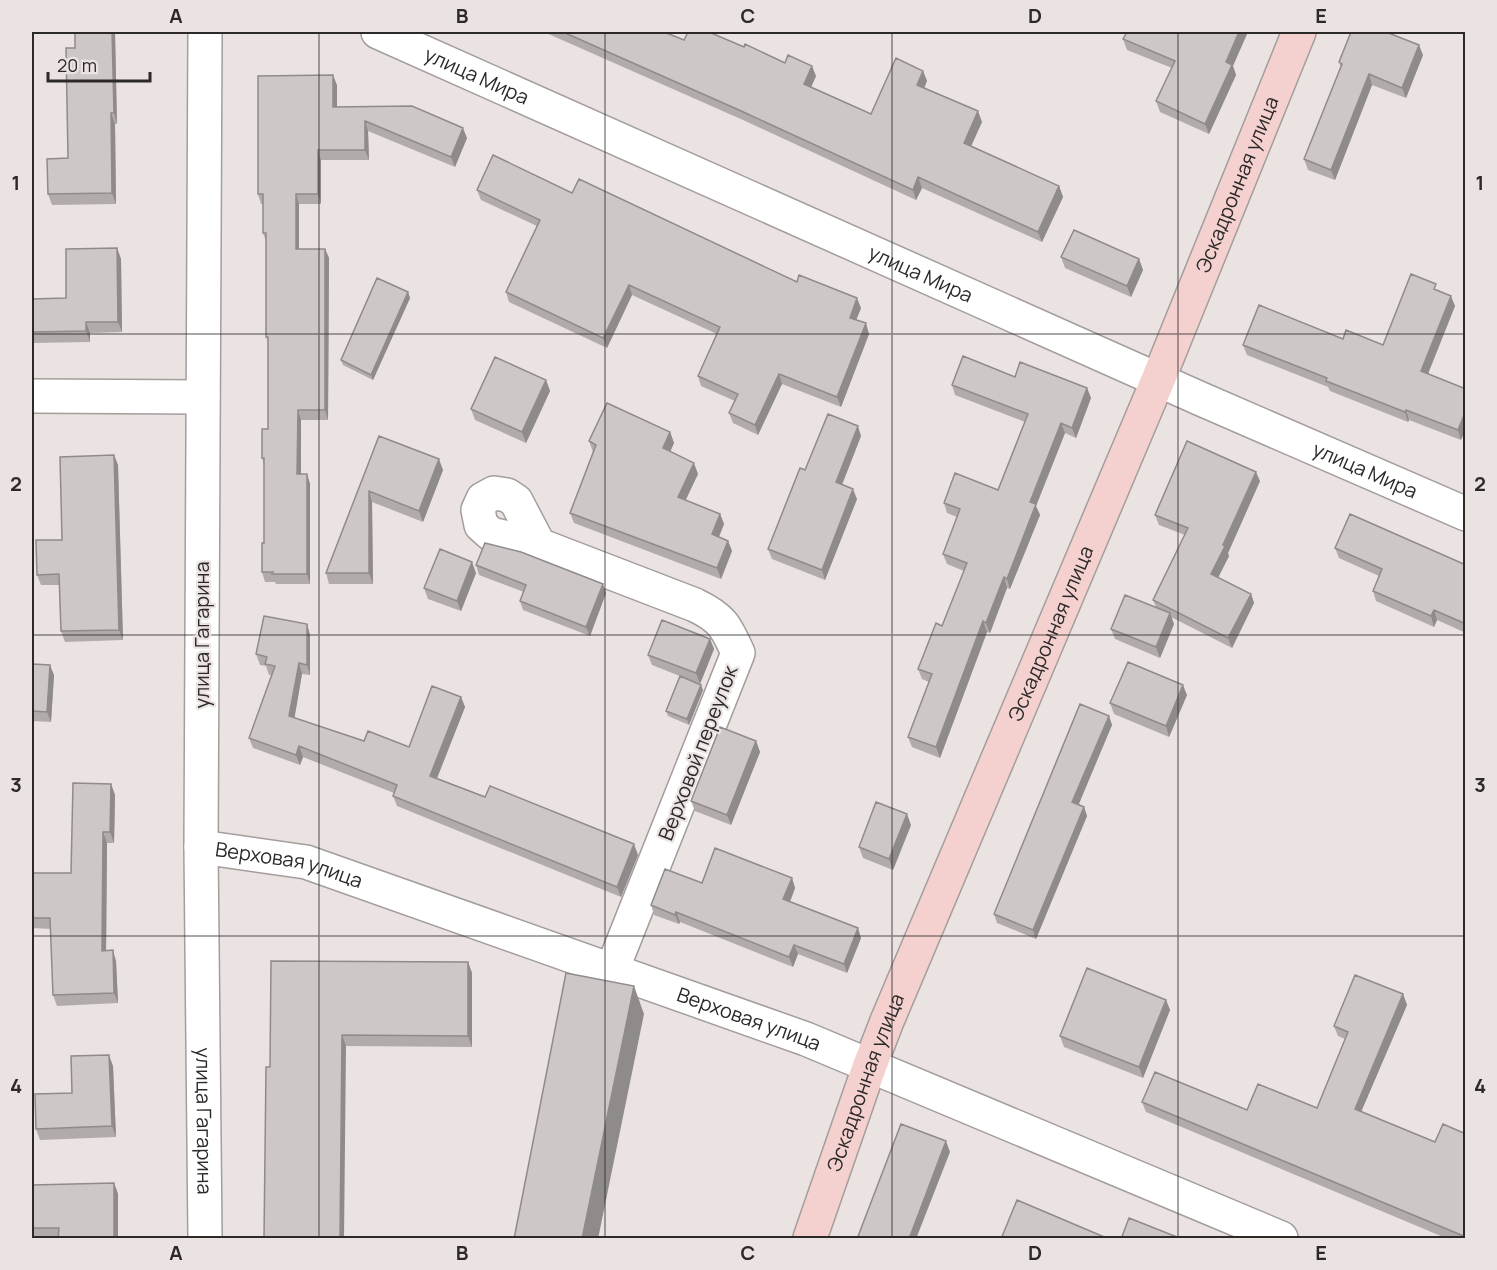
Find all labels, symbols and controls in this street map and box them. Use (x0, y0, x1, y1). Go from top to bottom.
text: A (169, 2, 183, 29)
text: B (456, 2, 469, 29)
text: C (741, 2, 755, 29)
text: D (1028, 2, 1042, 29)
text: E (1315, 2, 1327, 29)
street label: улица Мира (420, 40, 533, 111)
scale bar (48, 45, 150, 83)
text: 20 m (57, 53, 97, 77)
street label: Эскадронная улица (1189, 92, 1285, 277)
text: 1 (12, 169, 20, 196)
text: 1 (1476, 169, 1484, 196)
street label: улица Мира (864, 238, 977, 309)
street label: улица Мира (1309, 435, 1422, 504)
text: 2 (10, 470, 22, 497)
text: 2 (1474, 470, 1486, 497)
street label: Эскадронная улица (1001, 541, 1099, 725)
street label: улица Гагарина (188, 562, 215, 708)
street label: Верховой переулок (652, 661, 744, 844)
text: 3 (10, 771, 22, 798)
text: 3 (1474, 771, 1486, 798)
street label: Верховая улица (214, 835, 367, 894)
street label: Верховая улица (674, 980, 825, 1057)
street label: Эскадронная улица (820, 989, 910, 1175)
street label: улица Гагарина (190, 1047, 219, 1195)
text: 4 (10, 1072, 22, 1099)
text: 4 (1474, 1072, 1486, 1099)
text: A (169, 1239, 183, 1266)
text: B (456, 1239, 469, 1266)
text: C (741, 1239, 755, 1266)
text: D (1028, 1239, 1042, 1266)
text: E (1315, 1239, 1327, 1266)

